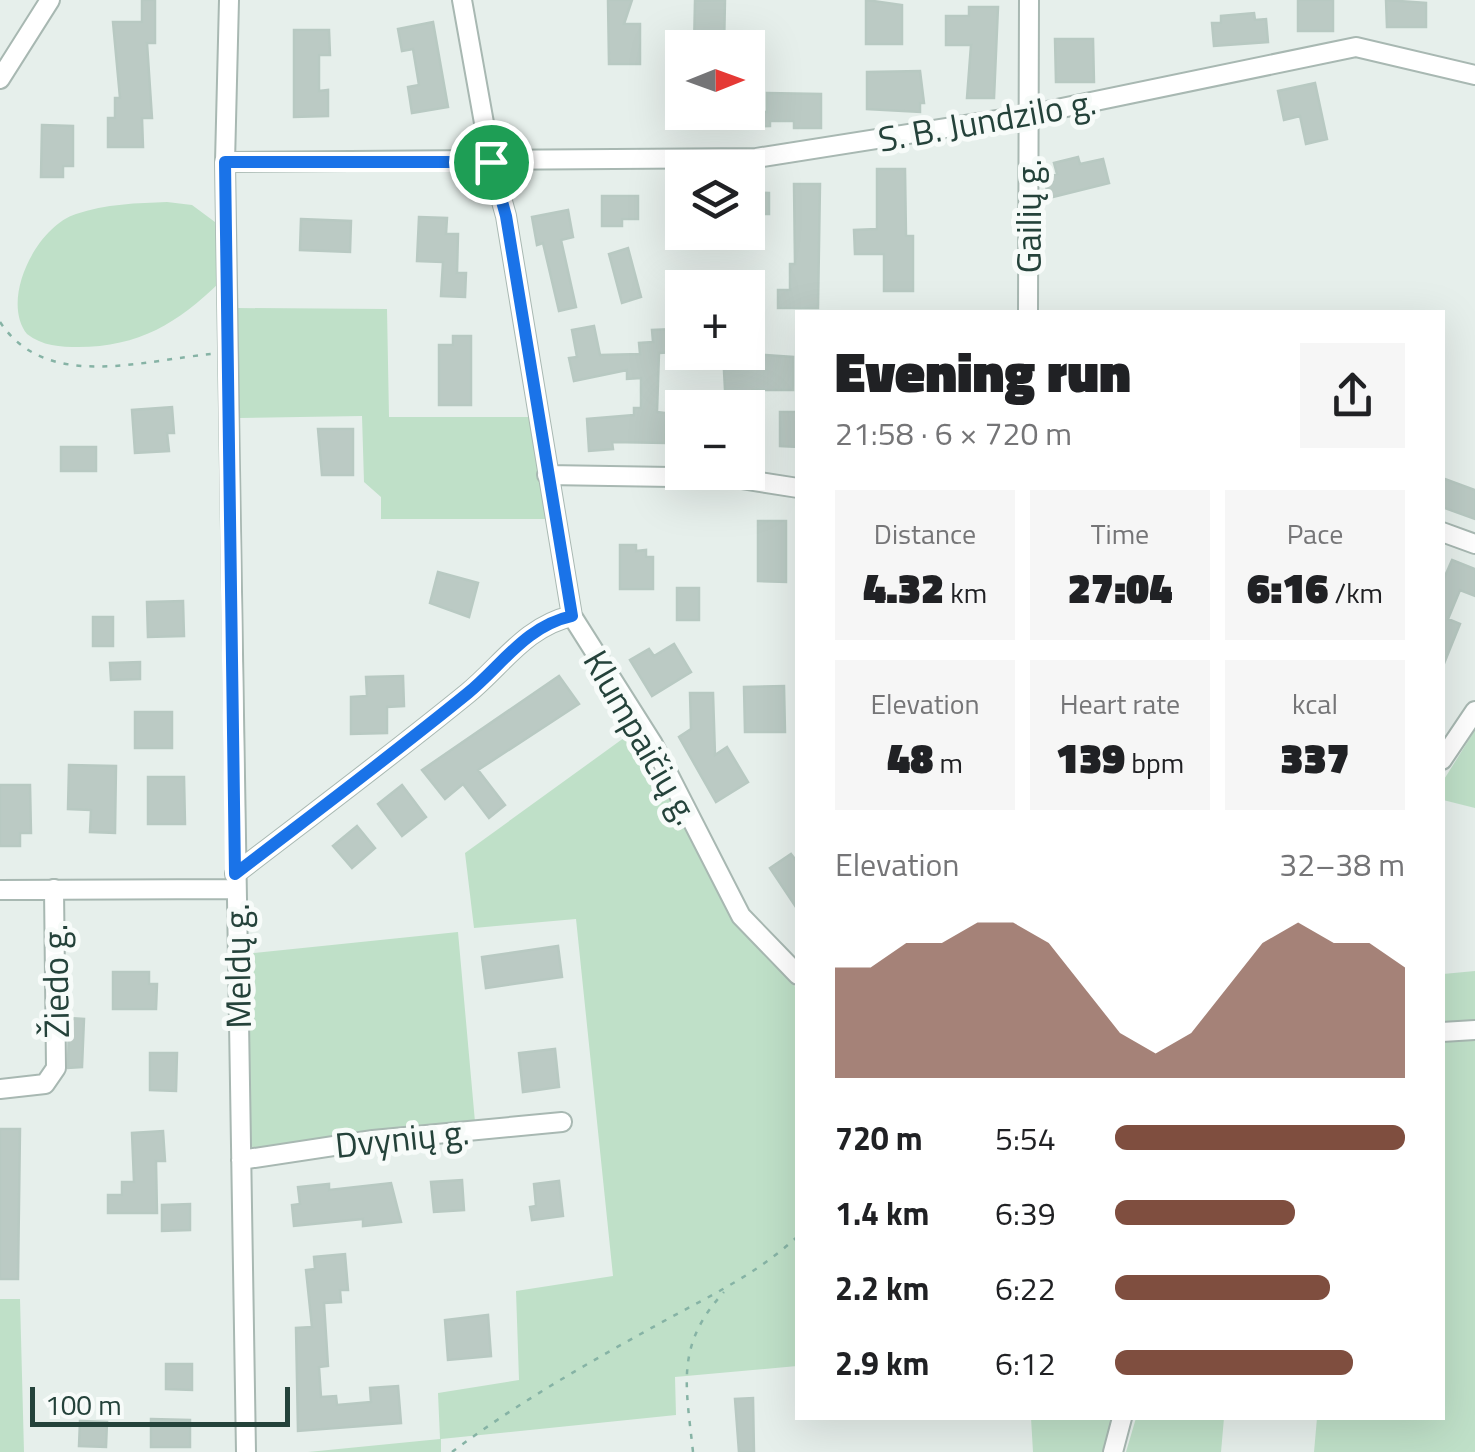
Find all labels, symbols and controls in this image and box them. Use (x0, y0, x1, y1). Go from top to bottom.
north arrow (665, 30, 765, 130)
map controls (665, 30, 765, 490)
street label: S. B. Jundzilo g. (874, 74, 1100, 166)
pin (449, 120, 534, 205)
icon: arrive (464, 135, 519, 190)
button: layers (665, 150, 765, 250)
street label: Gailių g. (1001, 159, 1055, 273)
button: + (665, 270, 765, 370)
text: Evening run (835, 330, 1131, 413)
button: share (1300, 343, 1405, 448)
button: − (665, 390, 765, 490)
text: 21:58 · 6 × 720 m (835, 409, 1072, 457)
text: Distance (874, 512, 976, 555)
text: Time (1091, 512, 1149, 555)
text: Pace (1287, 512, 1343, 555)
text: 4.32 (863, 555, 944, 619)
text: 27:04 (1068, 555, 1172, 619)
text: 6:16 (1247, 555, 1328, 619)
text: km (944, 571, 987, 614)
text: /km (1328, 571, 1383, 614)
street label: Klumpaičių g. (570, 639, 714, 835)
text: Elevation (871, 682, 979, 725)
text: Heart rate (1060, 682, 1180, 725)
text: kcal (1292, 682, 1338, 725)
text: 48 (887, 725, 933, 789)
text: 139 (1056, 725, 1125, 789)
text: 337 (1280, 725, 1350, 789)
text: m (933, 741, 963, 784)
text: bpm (1125, 741, 1184, 784)
text: Elevation (835, 840, 959, 888)
text: 32–38 m (1279, 840, 1405, 888)
street label: Meldų g. (209, 903, 265, 1029)
street label: Žiedo g. (27, 923, 83, 1039)
street label: Dvynių g. (332, 1104, 472, 1172)
text: 720 m (835, 1114, 923, 1162)
text: 5:54 (995, 1114, 1056, 1162)
text: 1.4 km (835, 1189, 929, 1237)
text: 6:39 (995, 1189, 1056, 1237)
text: 2.2 km (835, 1264, 929, 1312)
text: 6:22 (995, 1264, 1056, 1312)
text: 2.9 km (835, 1339, 929, 1387)
text: 6:12 (995, 1339, 1056, 1387)
scale bar (30, 1382, 290, 1426)
text: 100 m (45, 1383, 122, 1426)

